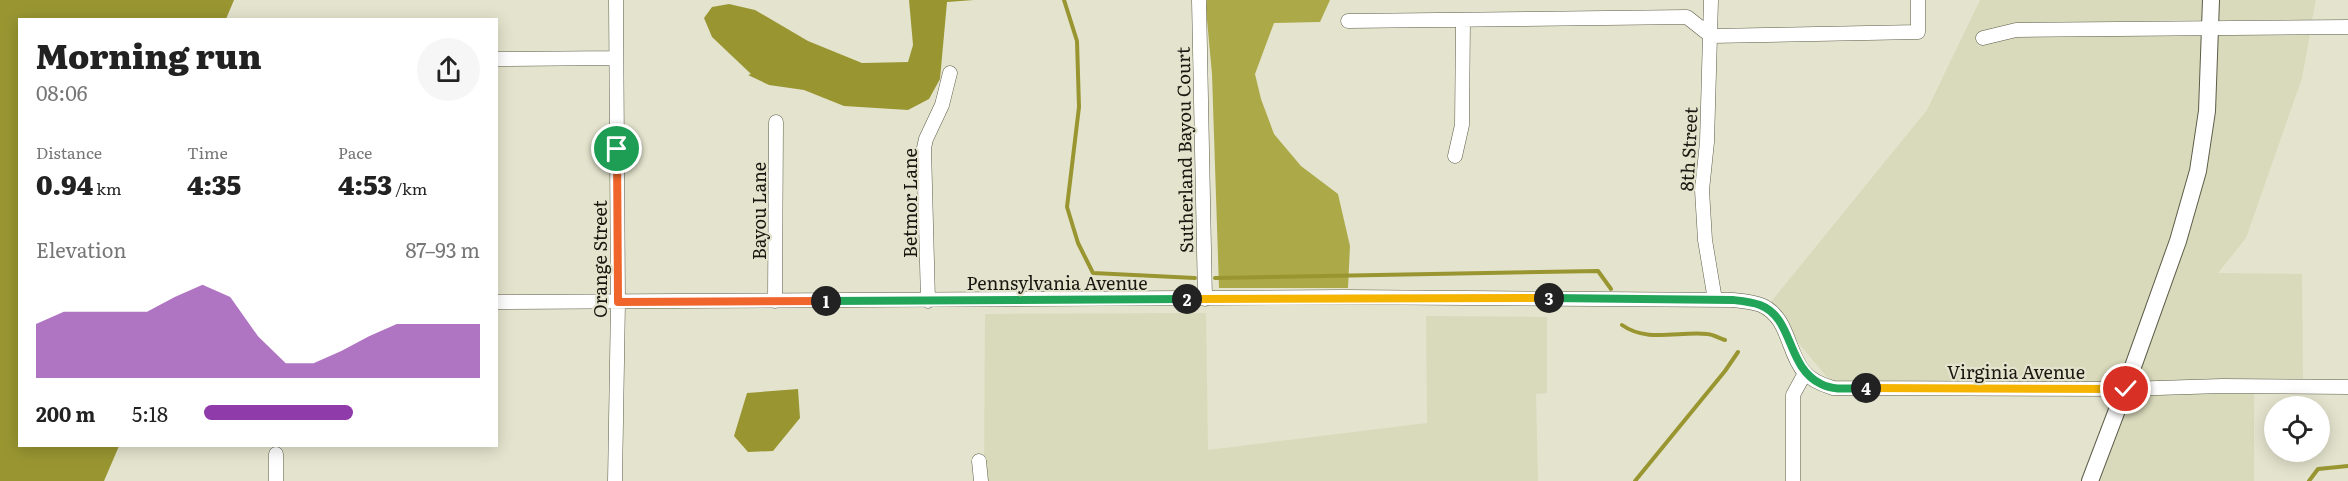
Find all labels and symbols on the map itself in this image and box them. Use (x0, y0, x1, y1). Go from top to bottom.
street label: Sutherland Bayou Court (1169, 46, 1199, 253)
street label: 8th Street (1672, 106, 1704, 192)
pin (591, 123, 642, 174)
street label: Betmor Lane (896, 148, 923, 258)
street label: Bayou Lane (745, 162, 772, 260)
street label: Orange Street (586, 199, 613, 318)
street label: Pennsylvania Avenue (966, 269, 1148, 296)
pin: 3 (1534, 283, 1564, 313)
pin: 2 (1172, 284, 1202, 314)
pin: 1 (811, 286, 841, 316)
street label: Virginia Avenue (1947, 358, 2085, 385)
pin (2100, 363, 2151, 414)
pin: 4 (1851, 373, 1881, 403)

